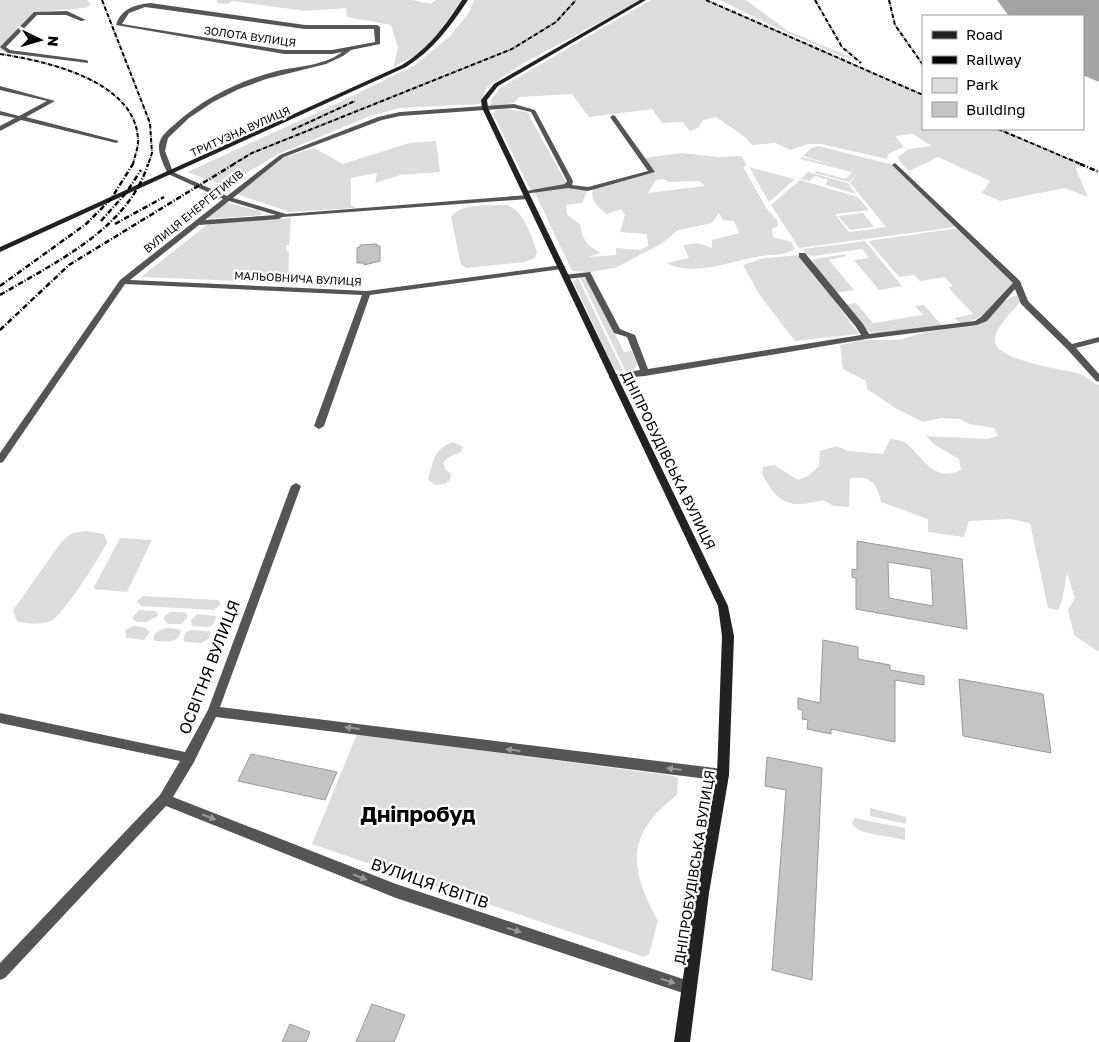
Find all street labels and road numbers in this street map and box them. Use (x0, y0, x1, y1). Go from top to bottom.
street label: ЗОЛОТА ВУЛИЦЯ (203, 23, 297, 49)
street label: ТРИТУЗНА ВУЛИЦЯ (188, 103, 292, 159)
street label: ВУЛИЦЯ ЕНЕРГЕТИКІВ (141, 167, 245, 255)
street label: МАЛЬОВНИЧА ВУЛИЦЯ (234, 268, 362, 288)
street label: ДНІПРОБУДІВСЬКА ВУЛИЦЯ (618, 368, 720, 552)
street label: ОСВІТНЯ ВУЛИЦЯ (174, 597, 244, 737)
street label: ДНІПРОБУДІВСЬКА ВУЛИЦЯ (670, 768, 718, 966)
street label: ВУЛИЦЯ КВІТІВ (368, 853, 492, 913)

